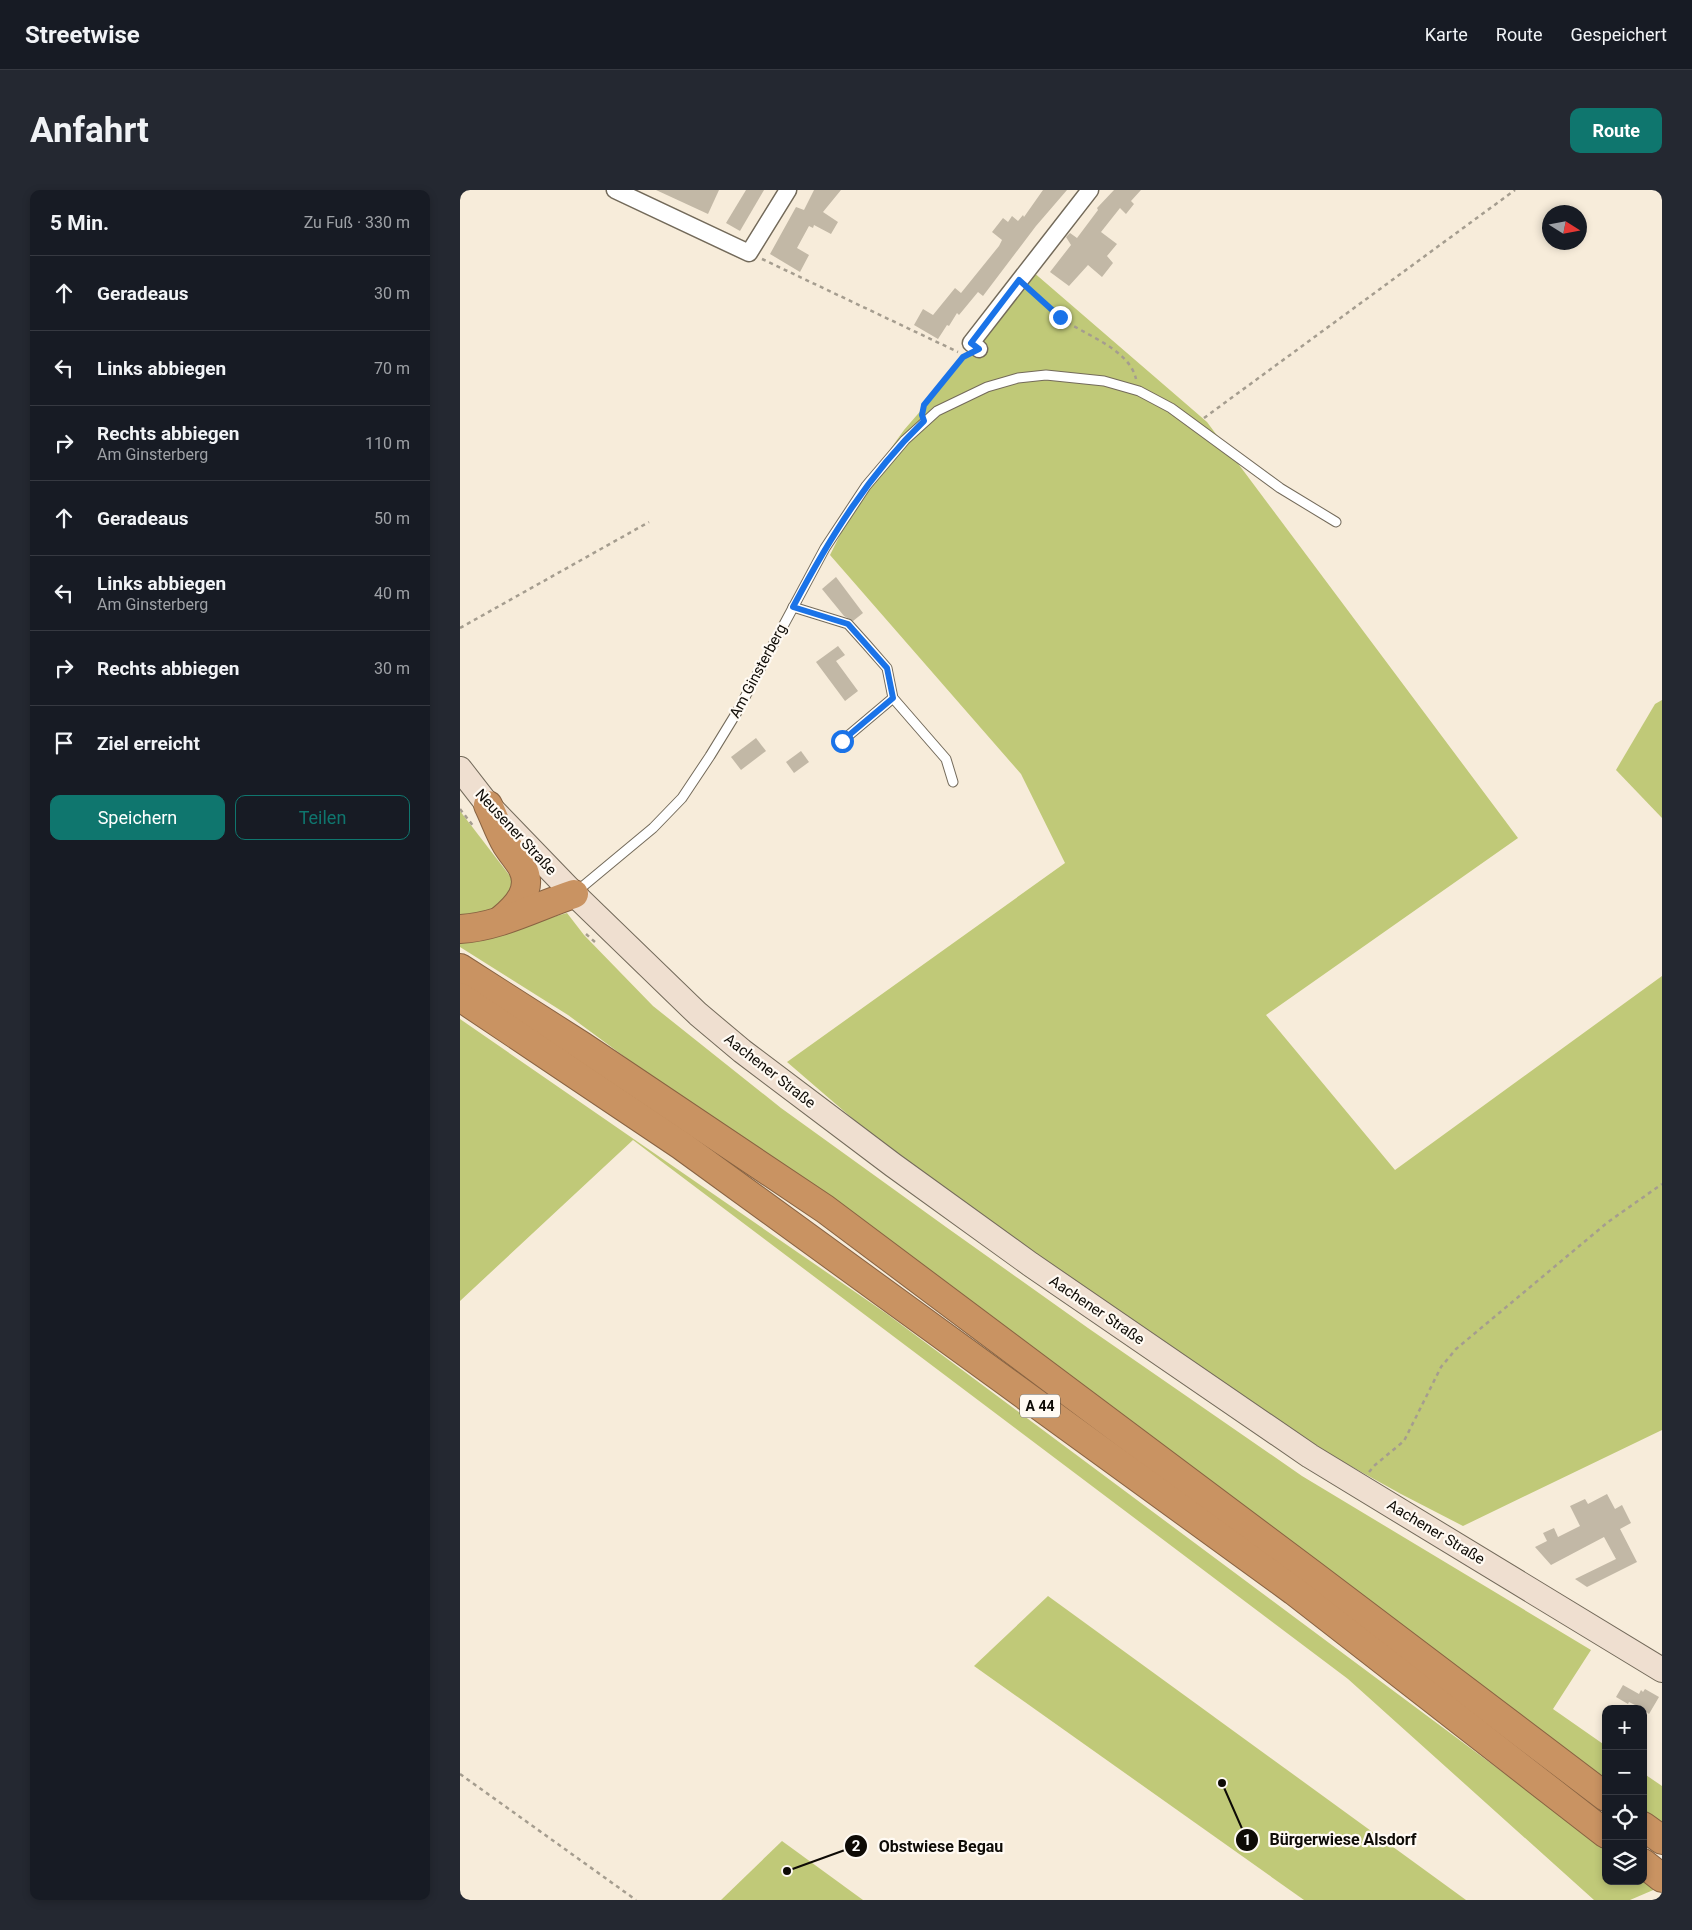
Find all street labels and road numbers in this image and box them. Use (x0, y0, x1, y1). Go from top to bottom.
street label: Am Ginsterberg (726, 621, 790, 721)
street label: Neusener Straße (471, 785, 561, 879)
street label: Aachener Straße (721, 1030, 819, 1112)
street label: Aachener Straße (1046, 1272, 1148, 1348)
road number: A 44 (1020, 1394, 1060, 1418)
street label: Aachener Straße (1384, 1496, 1488, 1568)

